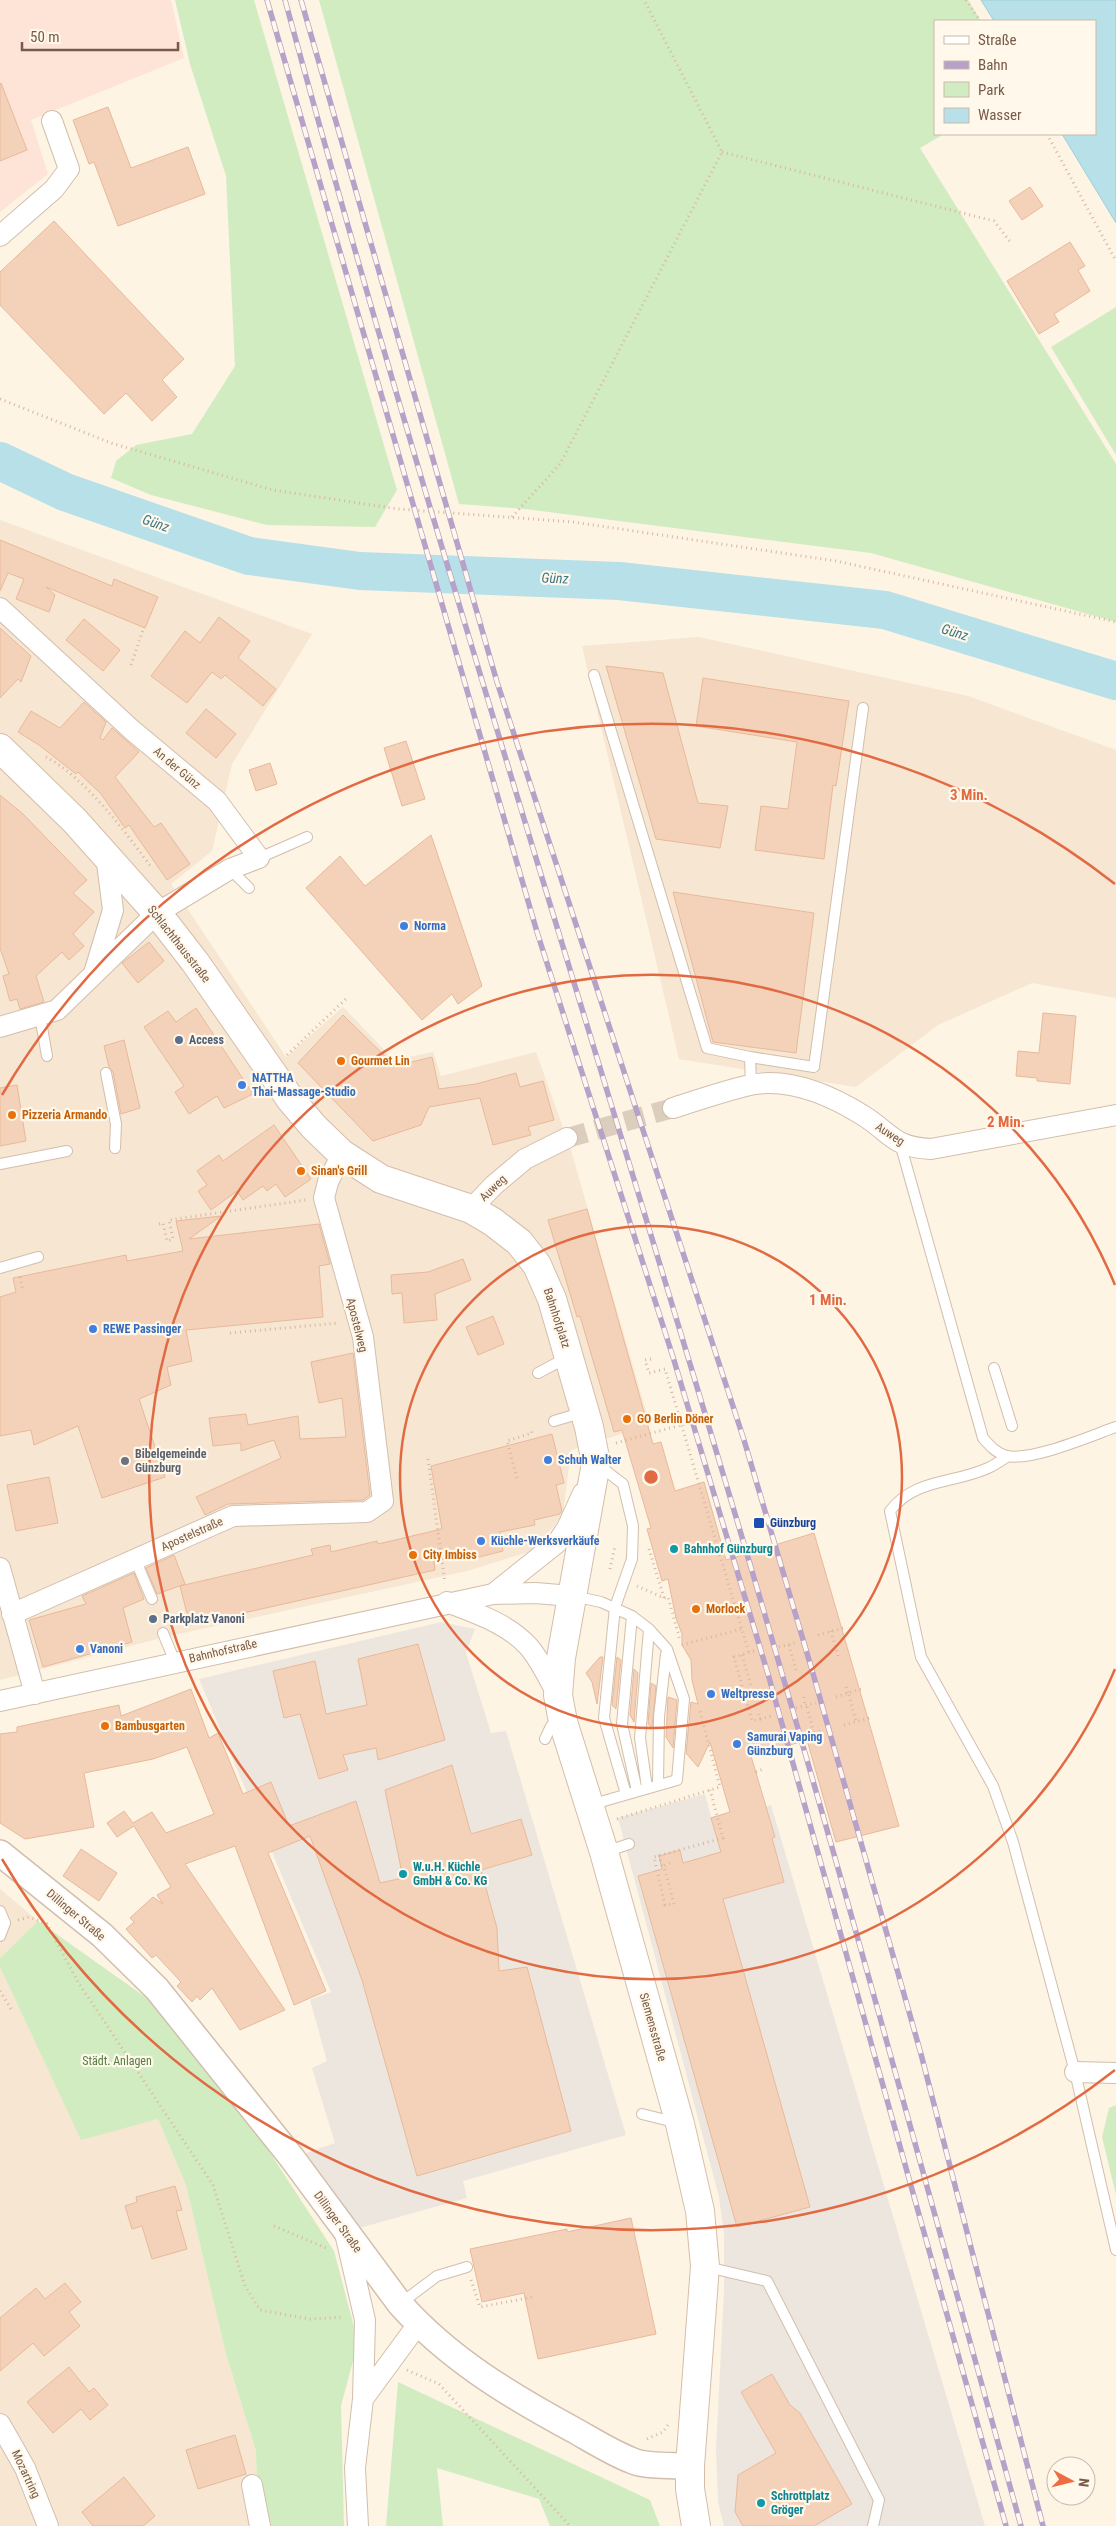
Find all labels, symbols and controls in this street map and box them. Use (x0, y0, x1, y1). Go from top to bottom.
scale bar (22, 20, 179, 52)
legend (934, 20, 1096, 135)
text: 50 m (30, 28, 60, 46)
text: Straße (978, 31, 1017, 49)
text: Bahn (978, 56, 1008, 74)
text: Park (978, 81, 1005, 99)
text: Wasser (978, 106, 1022, 124)
water label: Günz (141, 511, 171, 535)
water label: Günz (541, 570, 569, 586)
water label: Günz (940, 620, 970, 644)
street label: An der Günz (150, 744, 204, 792)
text: 3 Min. (950, 786, 988, 804)
street label: Schlachthausstraße (145, 903, 214, 986)
place label: Norma (414, 919, 446, 933)
marker: Norma (398, 920, 410, 932)
place label: Access (189, 1033, 224, 1047)
marker: Access (173, 1034, 185, 1046)
place label: Gourmet Lin (351, 1054, 410, 1068)
marker: Gourmet Lin (335, 1055, 347, 1067)
place label: NATTHA Thai-Massage-Studio (252, 1071, 356, 1099)
marker: NATTHA Thai-Massage-Studio (236, 1079, 248, 1091)
place label: Pizzeria Armando (22, 1108, 107, 1122)
marker: Pizzeria Armando (6, 1109, 18, 1121)
text: 2 Min. (987, 1113, 1025, 1131)
street label: Auweg (873, 1119, 907, 1149)
place label: Sinan's Grill (311, 1164, 367, 1178)
marker: Sinan's Grill (295, 1165, 307, 1177)
street label: Auweg (477, 1172, 509, 1204)
street label: Bahnhofplatz (541, 1286, 573, 1350)
text: 1 Min. (809, 1291, 847, 1309)
street label: Apostelweg (343, 1296, 371, 1354)
place label: REWE Passinger (103, 1322, 181, 1336)
marker: REWE Passinger (87, 1323, 99, 1335)
place label: GO Berlin Döner (637, 1412, 714, 1426)
marker: GO Berlin Döner (621, 1413, 633, 1425)
place label: Bibelgemeinde Günzburg (135, 1447, 207, 1475)
place label: Schuh Walter (558, 1453, 621, 1467)
marker: Schuh Walter (542, 1454, 554, 1466)
marker: Bibelgemeinde Günzburg (119, 1455, 131, 1467)
centre of rings (642, 1468, 660, 1486)
street label: Apostelstraße (159, 1514, 225, 1554)
marker: Günzburg (752, 1516, 766, 1530)
place label: Günzburg (770, 1516, 816, 1530)
place label: Küchle-Werksverkäufe (491, 1534, 600, 1548)
marker: Küchle-Werksverkäufe (475, 1535, 487, 1547)
place label: Bahnhof Günzburg (684, 1542, 773, 1556)
marker: Bahnhof Günzburg (668, 1543, 680, 1555)
place label: City Imbiss (423, 1548, 477, 1562)
marker: City Imbiss (407, 1549, 419, 1561)
place label: Morlock (706, 1602, 746, 1616)
marker: Morlock (690, 1603, 702, 1615)
place label: Parkplatz Vanoni (163, 1612, 245, 1626)
marker: Parkplatz Vanoni (147, 1613, 159, 1625)
street label: Bahnhofstraße (188, 1636, 259, 1666)
place label: Vanoni (90, 1642, 123, 1656)
marker: Vanoni (74, 1643, 86, 1655)
place label: Weltpresse (721, 1687, 775, 1701)
marker: Weltpresse (705, 1688, 717, 1700)
place label: Bambusgarten (115, 1719, 185, 1733)
marker: Bambusgarten (99, 1720, 111, 1732)
place label: Samurai Vaping Günzburg (747, 1730, 822, 1758)
marker: Samurai Vaping Günzburg (731, 1738, 743, 1750)
place label: W.u.H. Küchle GmbH & Co. KG (413, 1860, 487, 1888)
marker: W.u.H. Küchle GmbH & Co. KG (397, 1868, 409, 1880)
street label: Dillinger Straße (44, 1886, 109, 1944)
street label: Siemensstraße (637, 1991, 670, 2063)
park label: Städt. Anlagen (82, 2054, 152, 2068)
street label: Dillinger Straße (311, 2189, 365, 2256)
street label: Mozartring (9, 2448, 43, 2500)
north arrow (1046, 2456, 1096, 2506)
text: N (1075, 2477, 1092, 2488)
place label: Schrottplatz Gröger (771, 2489, 830, 2517)
marker: Schrottplatz Gröger (755, 2497, 767, 2509)

